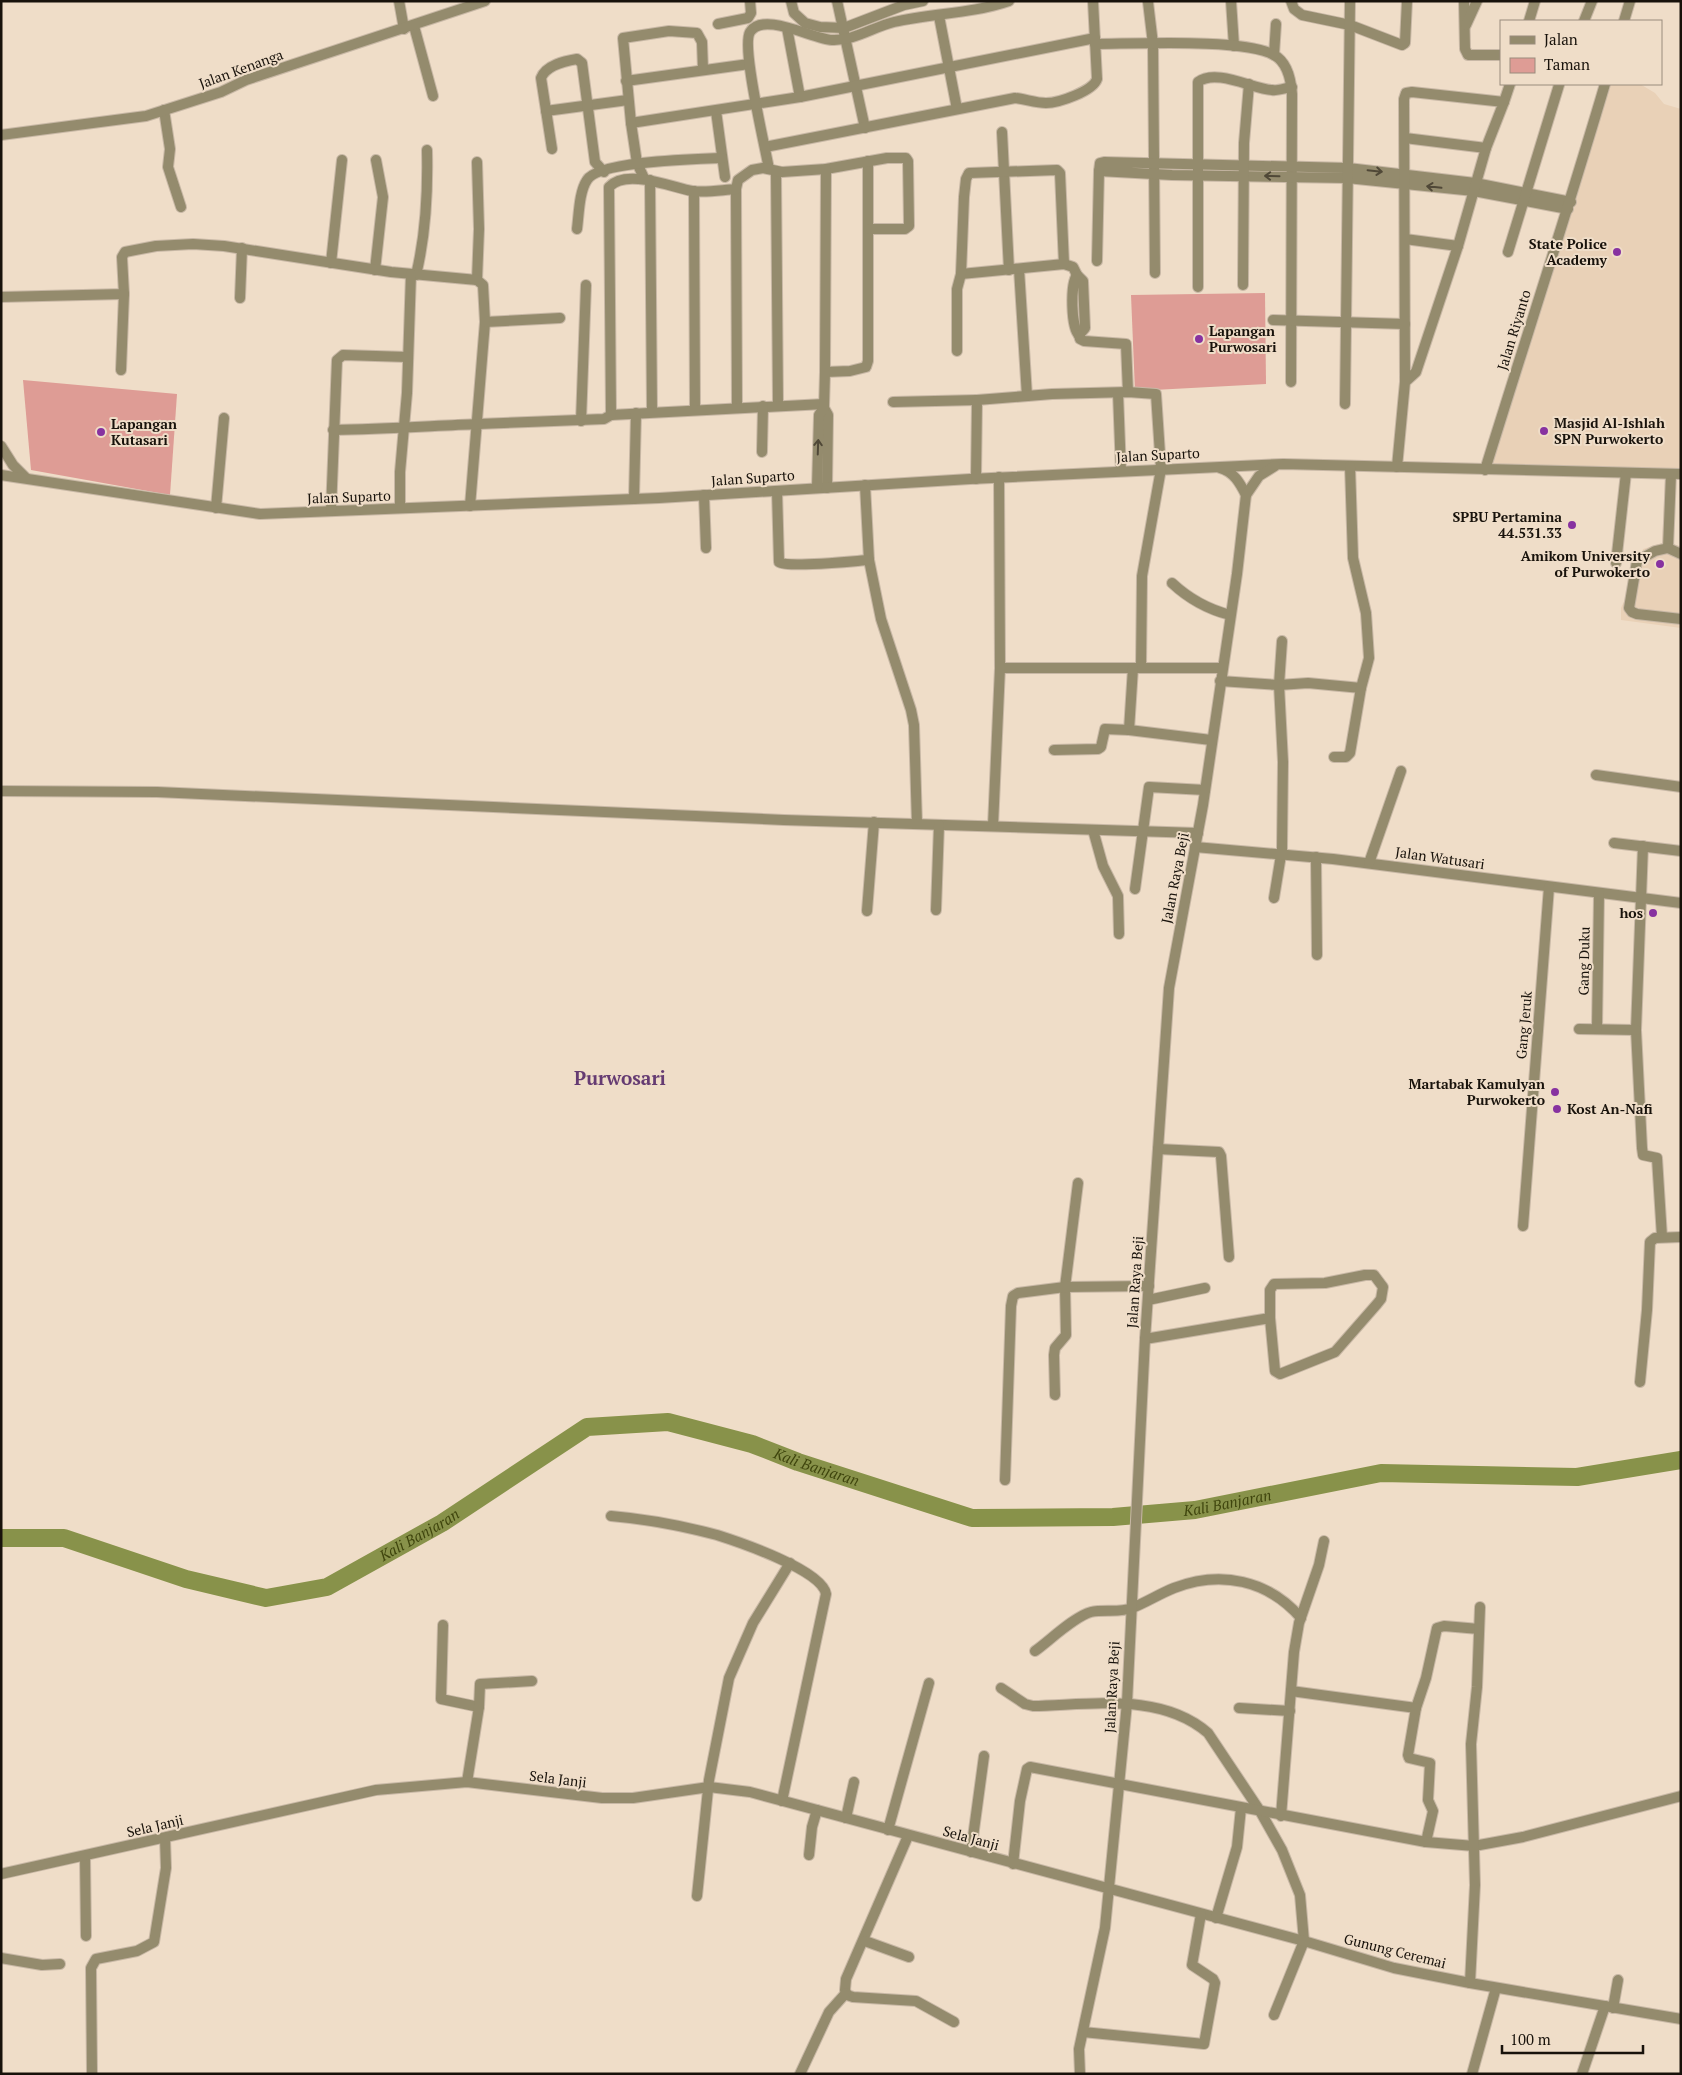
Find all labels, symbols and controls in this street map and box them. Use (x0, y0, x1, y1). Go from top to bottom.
legend (1500, 20, 1662, 85)
text: Jalan (1544, 29, 1578, 49)
street label: Jalan Kenanga (196, 44, 286, 93)
text: Taman (1544, 54, 1590, 74)
one-way arrow (1367, 166, 1383, 176)
one-way arrow (1264, 171, 1280, 181)
one-way arrow (1426, 182, 1442, 192)
place label: State Police Academy (1529, 234, 1608, 269)
marker: State Police Academy (1611, 246, 1623, 258)
street label: Jalan Riyanto (1492, 287, 1535, 372)
place label: Lapangan Purwosari (1209, 321, 1277, 356)
marker: Lapangan Purwosari (1193, 333, 1205, 345)
place label: Masjid Al-Ishlah SPN Purwokerto (1554, 413, 1665, 448)
place label: Lapangan Kutasari (111, 414, 177, 449)
marker: Masjid Al-Ishlah SPN Purwokerto (1538, 425, 1550, 437)
marker: Lapangan Kutasari (95, 426, 107, 438)
one-way arrow (814, 440, 823, 456)
street label: Jalan Suparto (1116, 443, 1201, 466)
street label: Jalan Suparto (711, 465, 796, 490)
street label: Jalan Suparto (307, 486, 391, 507)
place label: SPBU Pertamina 44.531.33 (1452, 507, 1562, 542)
marker: SPBU Pertamina 44.531.33 (1566, 519, 1578, 531)
place label: Amikom University of Purwokerto (1521, 546, 1651, 581)
marker: Amikom University of Purwokerto (1654, 558, 1666, 570)
street label: Jalan Raya Beji (1156, 831, 1193, 925)
street label: Jalan Watusari (1394, 842, 1486, 873)
place label: hos (1619, 903, 1643, 922)
marker: hos (1647, 907, 1659, 919)
street label: Gang Duku (1573, 926, 1594, 996)
street label: Gang Jeruk (1511, 989, 1536, 1060)
district label: Purwosari (574, 1065, 666, 1090)
place label: Martabak Kamulyan Purwokerto (1409, 1074, 1545, 1109)
marker: Martabak Kamulyan Purwokerto (1549, 1086, 1561, 1098)
place label: Kost An-Nafi (1567, 1099, 1653, 1118)
marker: Kost An-Nafi (1551, 1103, 1563, 1115)
street label: Jalan Raya Beji (1122, 1235, 1147, 1329)
water label: Kali Banjaran (770, 1442, 862, 1490)
water label: Kali Banjaran (1182, 1484, 1273, 1520)
water label: Kali Banjaran (375, 1503, 463, 1565)
street label: Jalan Raya Beji (1100, 1640, 1123, 1734)
street label: Sela Janji (528, 1766, 588, 1791)
street label: Sela Janji (125, 1810, 185, 1841)
street label: Sela Janji (941, 1821, 1001, 1854)
street label: Gunung Ceremai (1342, 1929, 1448, 1972)
scale bar (1502, 2022, 1643, 2054)
text: 100 m (1510, 2029, 1551, 2049)

